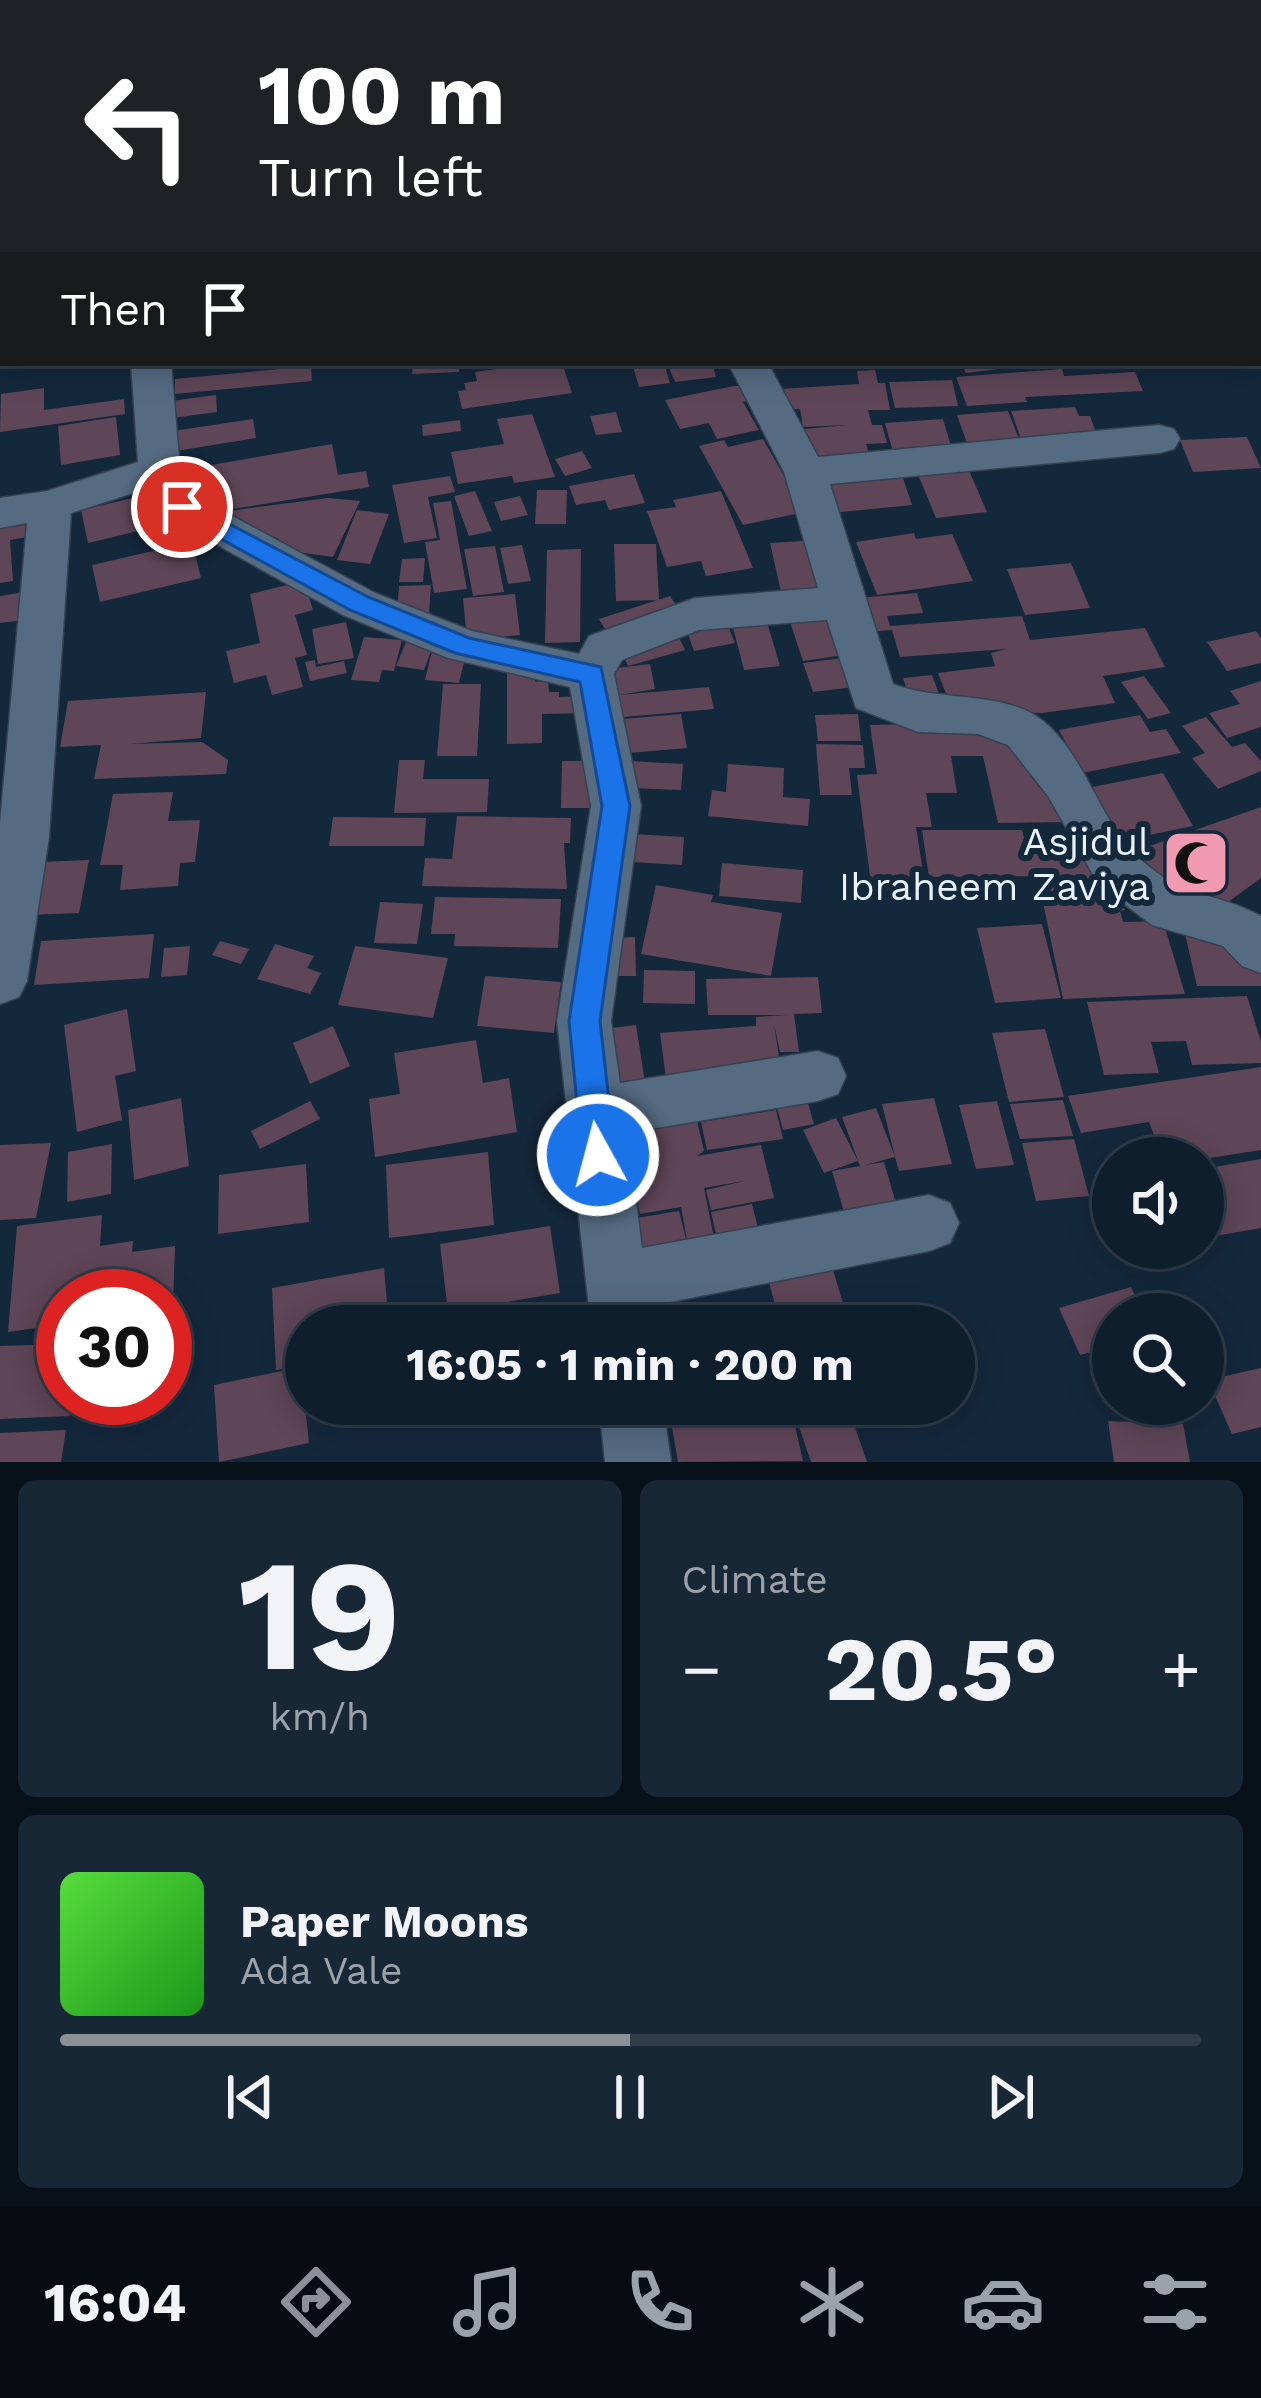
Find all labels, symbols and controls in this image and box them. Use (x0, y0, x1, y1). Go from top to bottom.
text: 100 m (258, 46, 505, 144)
icon: left (60, 48, 216, 204)
text: Turn left (258, 146, 483, 209)
icon: arrive (192, 276, 258, 342)
text: Then (60, 283, 168, 336)
pin (131, 456, 233, 558)
icon: arrive (149, 474, 215, 540)
place label: Asjidul Ibraheem Zaviya (839, 819, 1150, 909)
mosque icon: Asjidul Ibraheem Zaviya (1161, 828, 1231, 898)
position arrow (535, 1092, 661, 1218)
map controls (1092, 1137, 1224, 1425)
button: sound (1092, 1137, 1224, 1269)
speed limit sign: 30 (36, 1269, 192, 1425)
button: search (1092, 1293, 1224, 1425)
text: 16:05 · 1 min · 200 m (406, 1338, 854, 1391)
text: 19 (238, 1524, 401, 1707)
text: Climate (682, 1557, 828, 1602)
text: 20.5° (824, 1616, 1058, 1722)
text: − (682, 1631, 721, 1708)
text: + (1161, 1631, 1201, 1708)
text: km/h (270, 1694, 370, 1739)
text: Paper Moons (240, 1895, 529, 1948)
text: Ada Vale (240, 1948, 402, 1993)
icon: previous (217, 2064, 283, 2130)
icon: pause (597, 2064, 663, 2130)
icon: next (978, 2064, 1044, 2130)
icon: directions (274, 2260, 358, 2344)
icon: music (446, 2260, 530, 2344)
icon: phone (618, 2260, 702, 2344)
icon: climate (790, 2260, 874, 2344)
icon: car (961, 2260, 1045, 2344)
icon: filters (1133, 2260, 1217, 2344)
text: 16:04 (44, 2271, 186, 2334)

